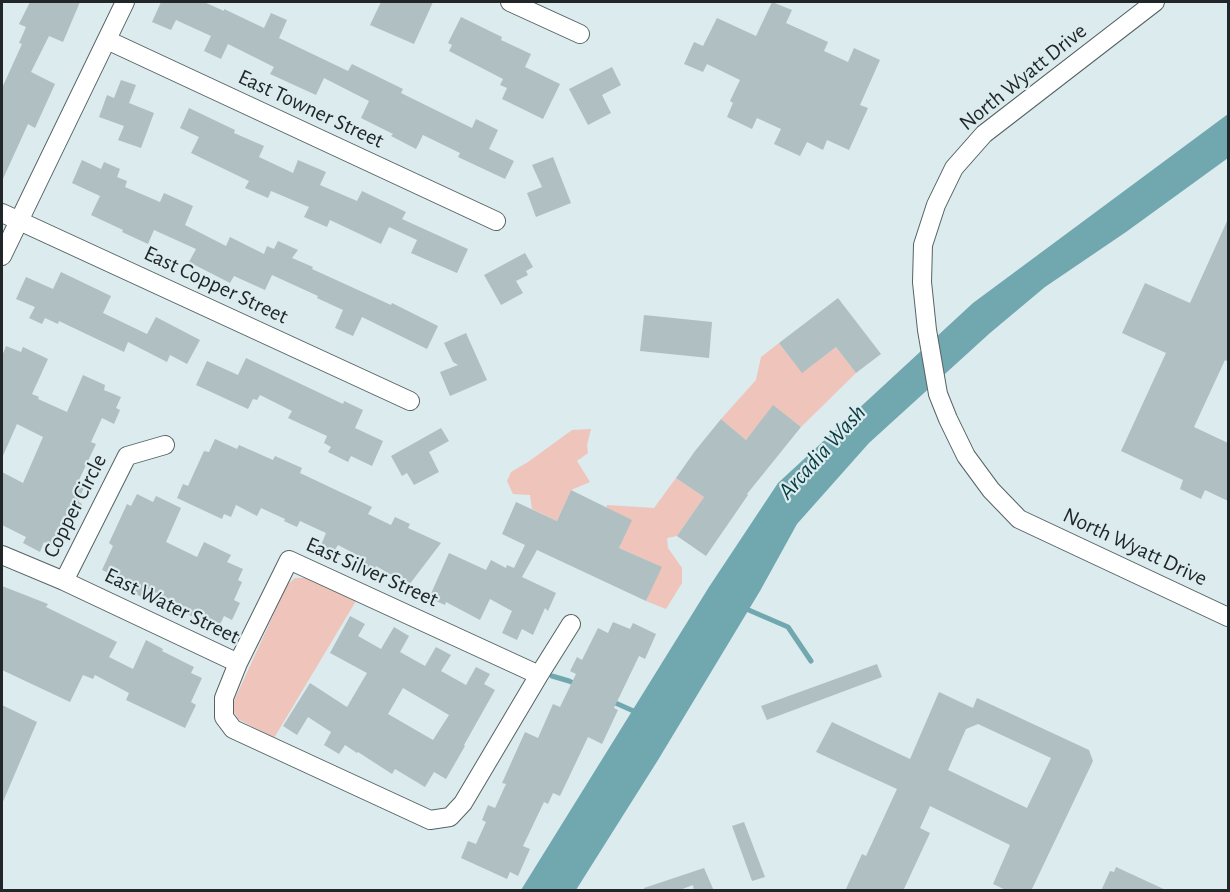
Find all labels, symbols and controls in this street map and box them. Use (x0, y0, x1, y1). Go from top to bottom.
street label: North Wyatt Drive (954, 18, 1092, 136)
street label: East Towner Street (234, 64, 388, 154)
street label: East Copper Street (140, 240, 292, 330)
water label: Arcadia Wash (772, 399, 872, 505)
street label: Copper Circle (38, 450, 112, 562)
street label: North Wyatt Drive (1059, 502, 1211, 592)
street label: East Silver Street (302, 531, 442, 613)
street label: East Water Street (100, 562, 244, 650)

